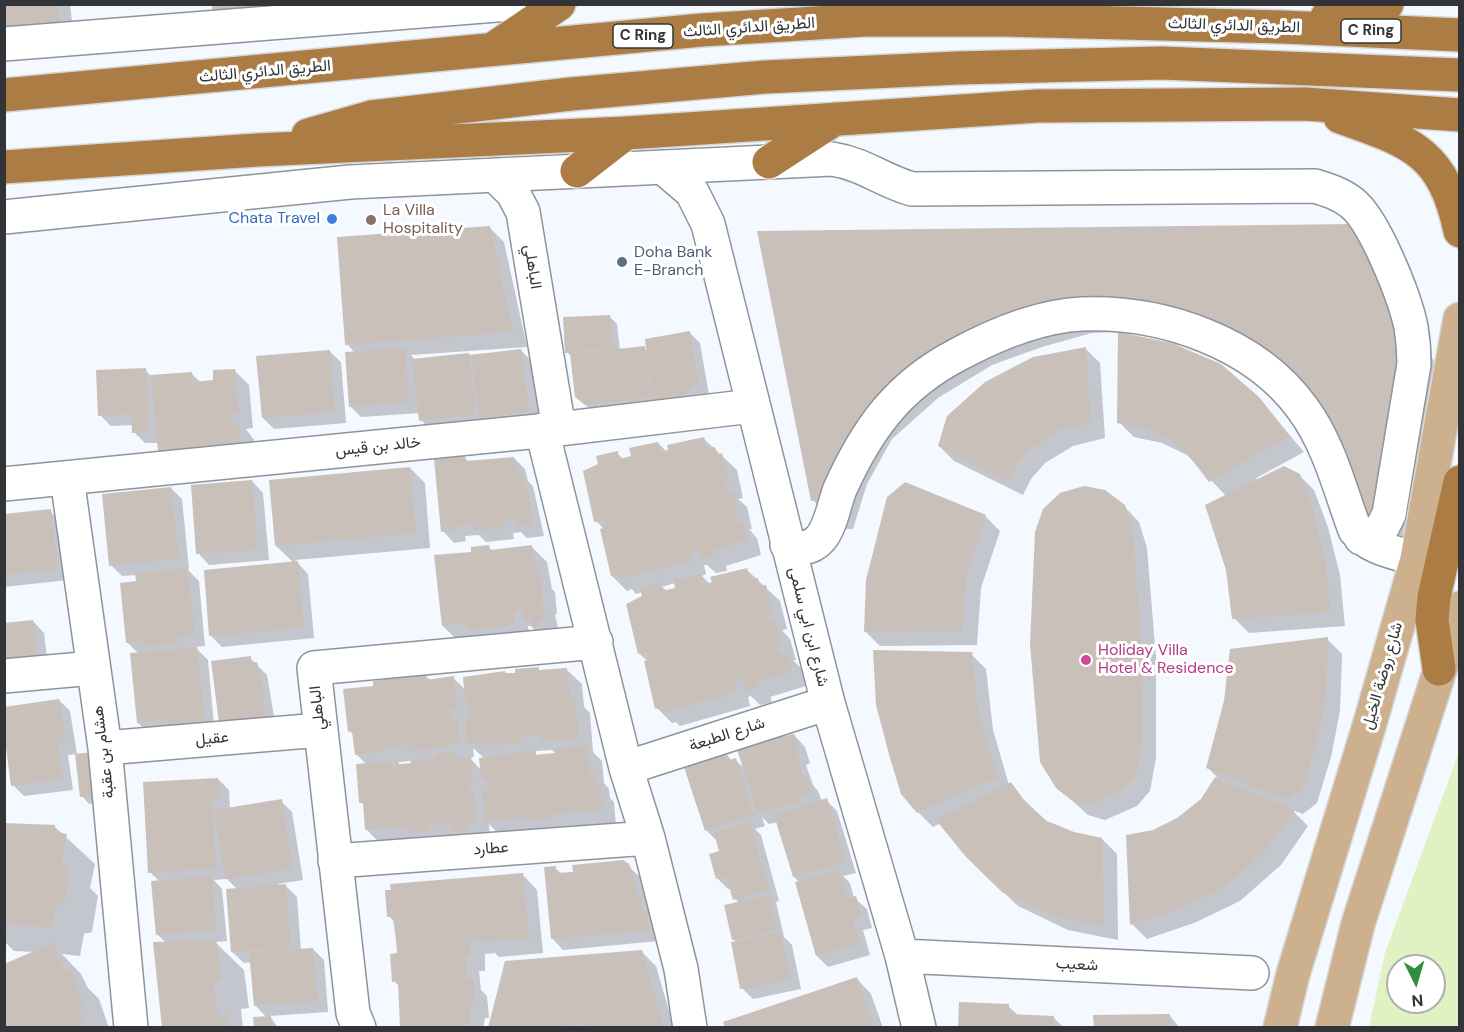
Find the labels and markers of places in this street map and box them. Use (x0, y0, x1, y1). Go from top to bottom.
place label: La Villa Hospitality (383, 201, 463, 239)
place label: Chata Travel (229, 209, 320, 229)
marker: Chata Travel (325, 212, 339, 226)
marker: La Villa Hospitality (364, 213, 378, 227)
place label: Doha Bank E-Branch (634, 243, 712, 281)
marker: Doha Bank E-Branch (615, 255, 629, 269)
place label: Holiday Villa Hotel & Residence (1098, 641, 1234, 679)
marker: Holiday Villa Hotel & Residence (1079, 653, 1093, 667)

